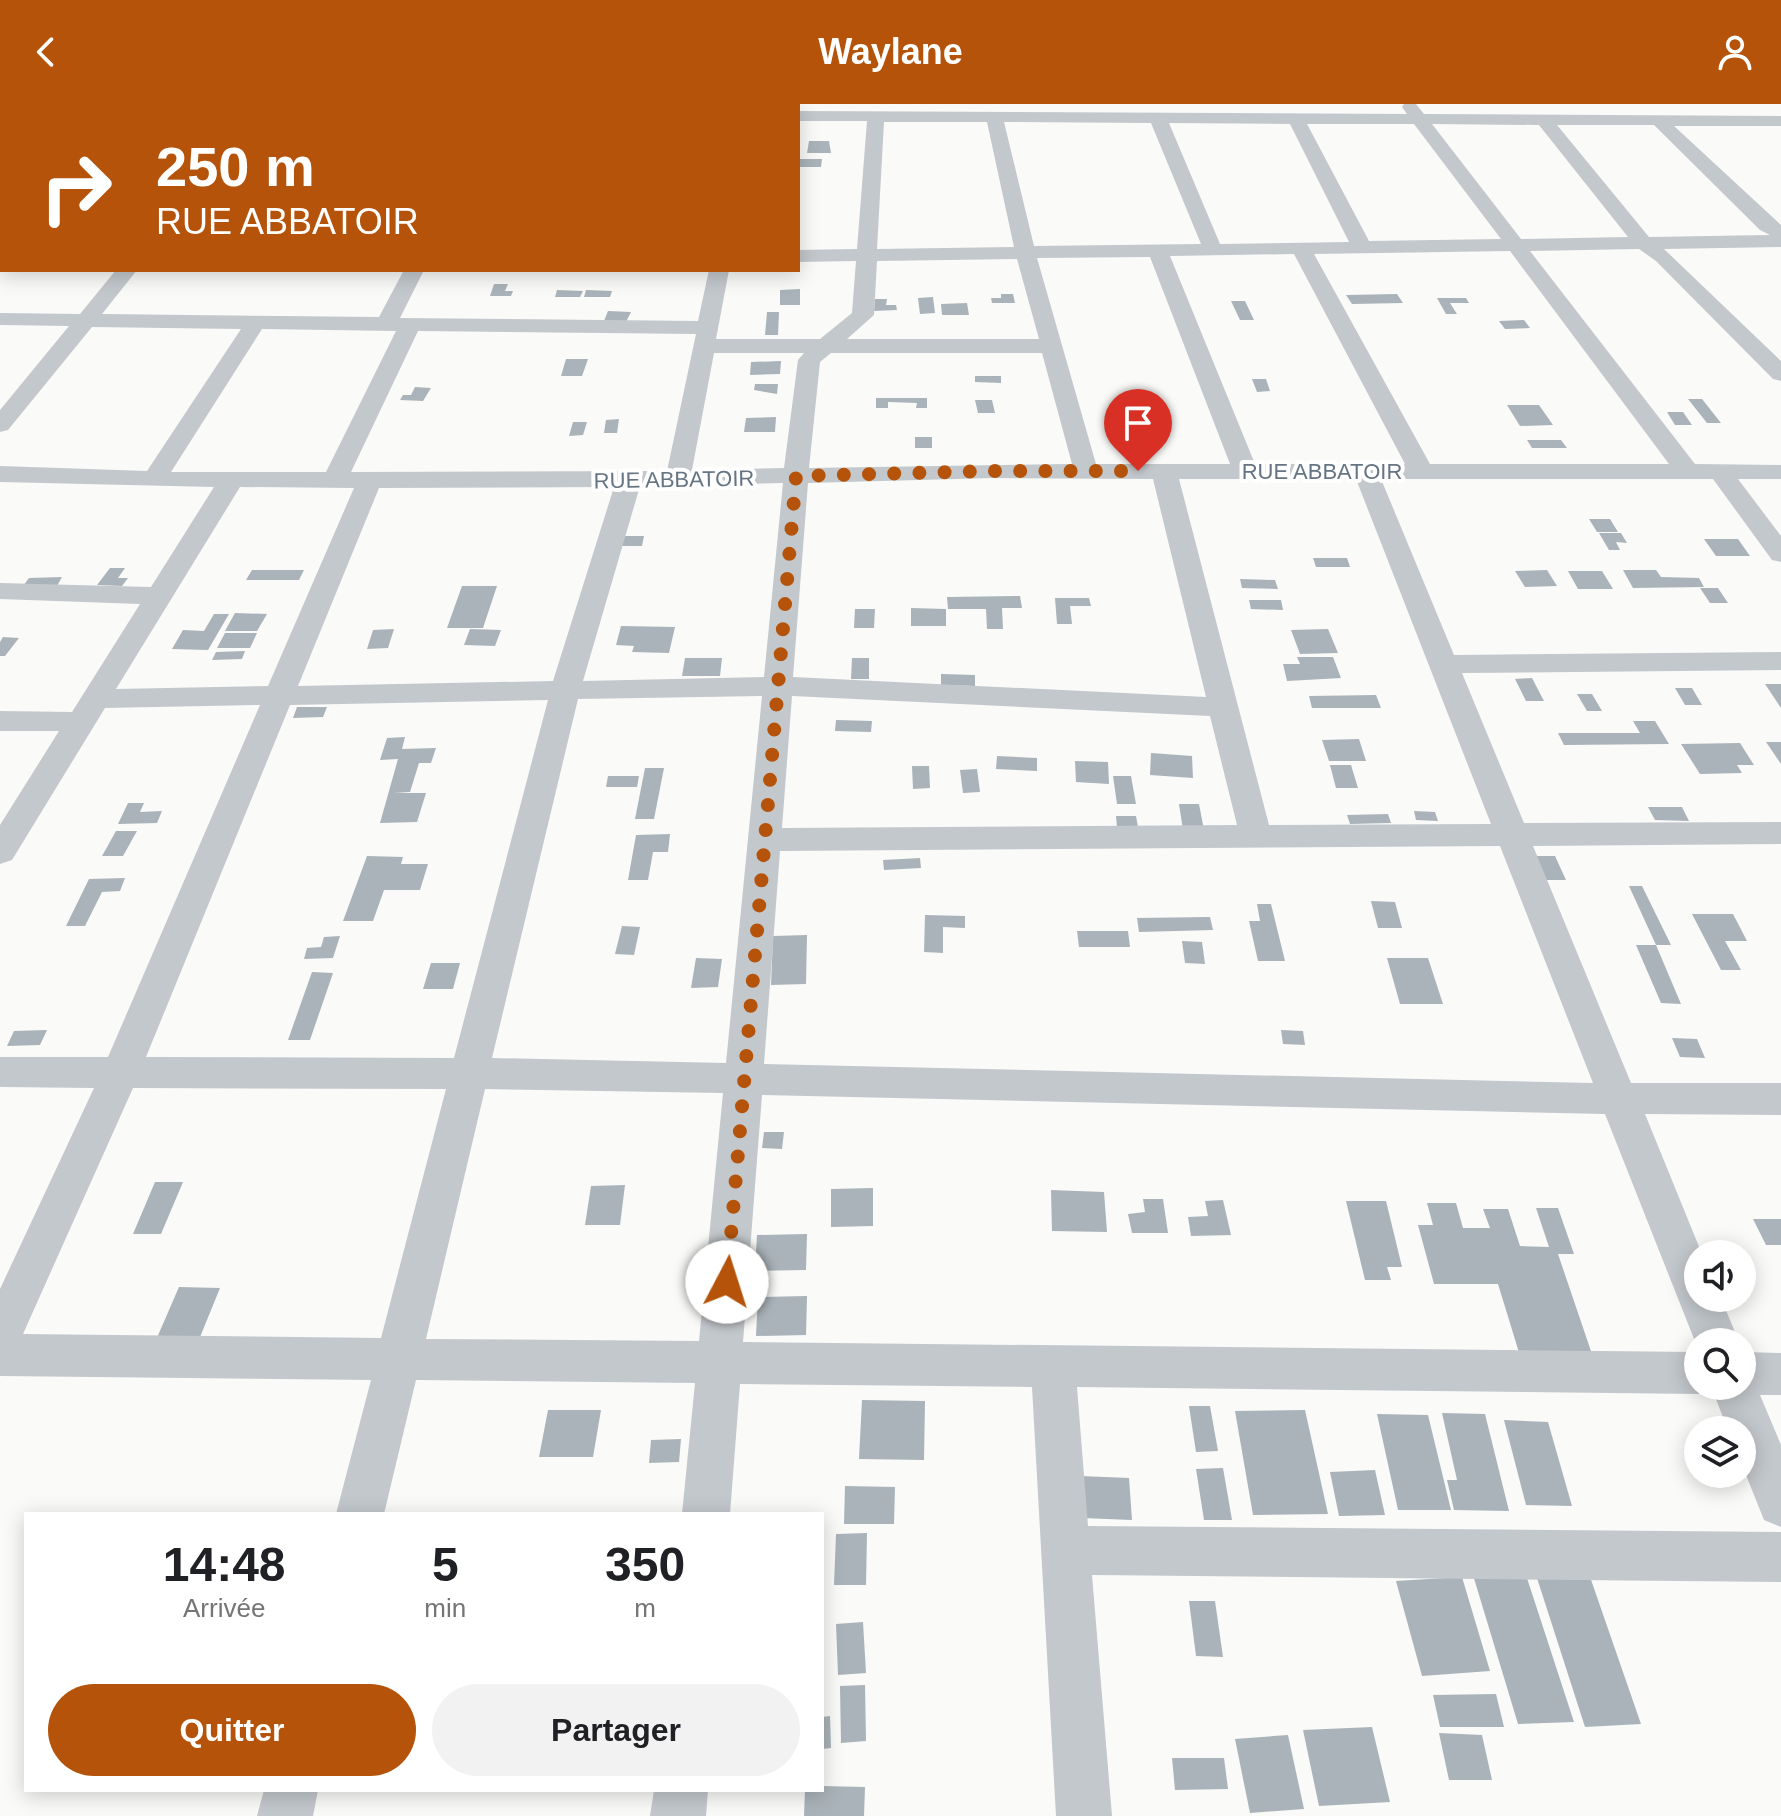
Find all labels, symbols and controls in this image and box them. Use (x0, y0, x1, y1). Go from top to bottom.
icon: back (24, 30, 68, 74)
icon: person (1713, 30, 1757, 74)
text: Waylane (818, 31, 963, 72)
text: 250 m (156, 135, 315, 198)
icon: right (24, 136, 128, 240)
text: RUE ABBATOIR (156, 201, 419, 242)
pin (1104, 389, 1172, 471)
icon: arrive (1116, 401, 1160, 445)
street label: RUE ABBATOIR (1242, 459, 1402, 484)
street label: RUE ABBATOIR (594, 466, 755, 493)
position arrow (685, 1240, 769, 1324)
map controls (1684, 1240, 1756, 1488)
button: sound (1684, 1240, 1756, 1312)
button: search (1684, 1328, 1756, 1400)
button: layers (1684, 1416, 1756, 1488)
text: 14:48 (163, 1538, 286, 1591)
text: 5 (432, 1538, 459, 1591)
text: 350 (605, 1538, 685, 1591)
text: Arrivée (183, 1593, 265, 1623)
text: min (424, 1593, 466, 1623)
text: m (634, 1593, 656, 1623)
button: Quitter (48, 1684, 416, 1776)
button: Partager (432, 1684, 800, 1776)

